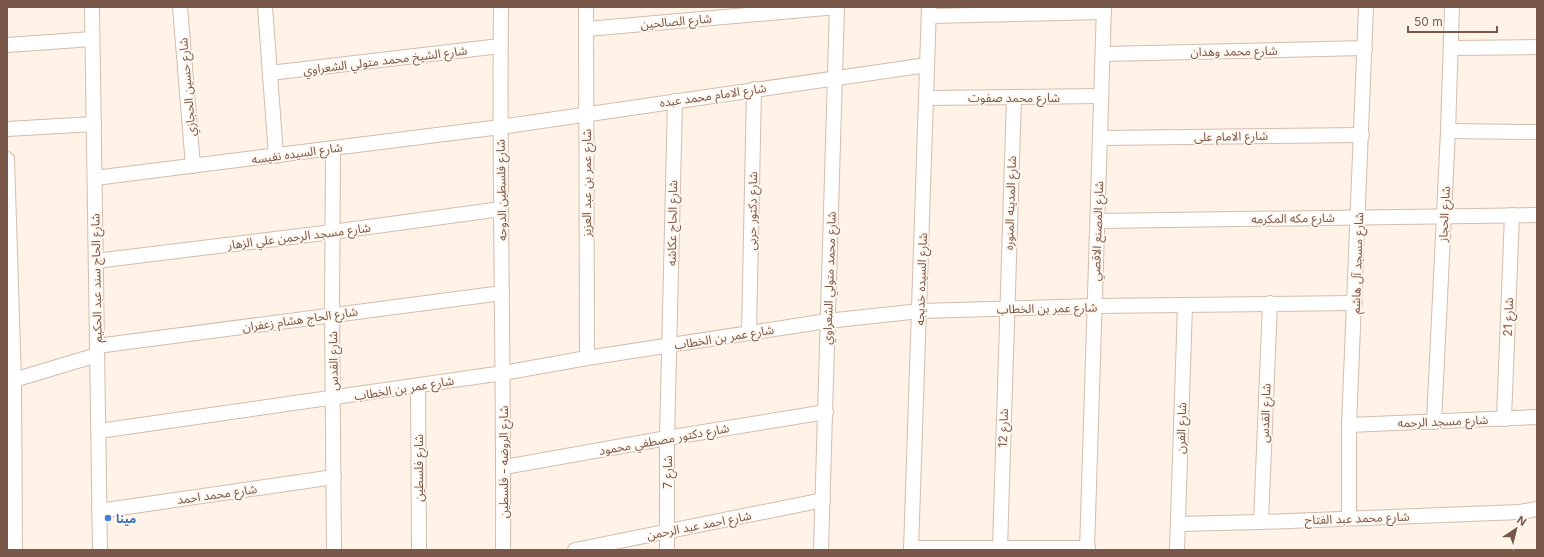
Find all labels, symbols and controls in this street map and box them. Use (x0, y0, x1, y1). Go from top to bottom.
scale bar (1408, 8, 1497, 34)
street label: شارع الصالحين (640, 10, 713, 34)
text: 50 m (1414, 14, 1443, 29)
street label: شارع حسين الحجازي (175, 37, 202, 137)
street label: شارع الشيخ محمد متولي الشعراوي (302, 42, 468, 80)
street label: شارع محمد وهدان (1190, 43, 1278, 61)
street label: شارع الامام محمد عبده (659, 80, 768, 112)
street label: شارع محمد صفوت (968, 90, 1060, 107)
street label: شارع الامام على (1194, 128, 1268, 146)
street label: شارع عمر بن عبد العزيز (579, 129, 596, 238)
street label: شارع السيده نفيسه (251, 139, 344, 169)
street label: شارع فلسطين الدوحه (493, 139, 511, 241)
street label: شارع المدينه المنوره (1001, 156, 1021, 251)
street label: شارع دكتور حربى (744, 171, 762, 251)
street label: شارع الحاج عكاشه (664, 180, 682, 266)
street label: شارع المصنع الاقصي (1088, 181, 1109, 282)
street label: شارع الحجاز (1435, 186, 1455, 243)
street label: شارع مكه المكرمه (1251, 210, 1335, 228)
street label: شارع محمد متولي الشعراوي (819, 211, 842, 345)
street label: شارع مسجد آل هاشم (1348, 212, 1368, 314)
street label: شارع الحاج سند عبد الحكيم (87, 213, 107, 343)
street label: شارع مسجد الرحمن علي الزهار (226, 220, 372, 255)
street label: شارع السيده خديجه (912, 232, 932, 326)
street label: شارع 21 (1500, 297, 1518, 337)
street label: شارع عمر بن الخطاب (996, 300, 1098, 318)
street label: شارع الحاج هشام زعفران (241, 303, 359, 337)
street label: شارع عمر بن الخطاب (673, 322, 775, 354)
street label: شارع القدس (325, 331, 343, 391)
street label: شارع عمر بن الخطاب (353, 373, 455, 405)
street label: شارع القدس (1256, 383, 1276, 443)
street label: شارع الفرن (1173, 402, 1191, 454)
street label: شارع الروضه - فلسطين (496, 406, 513, 518)
street label: شارع 12 (995, 408, 1013, 448)
street label: شارع مسجد الرحمه (1397, 412, 1489, 432)
street label: شارع دكتور مصطفي محمود (598, 420, 731, 461)
street label: شارع فلسطين (411, 434, 428, 502)
street label: شارع 7 (660, 455, 677, 489)
street label: شارع محمد احمد (176, 481, 258, 509)
street label: شارع احمد عبد الرحمن (645, 507, 753, 544)
street label: شارع محمد عبد الفتاح (1304, 509, 1410, 529)
north arrow (1496, 509, 1536, 549)
place label: مينا (116, 511, 136, 526)
marker: مينا (103, 513, 113, 523)
text: N (1514, 513, 1529, 529)

